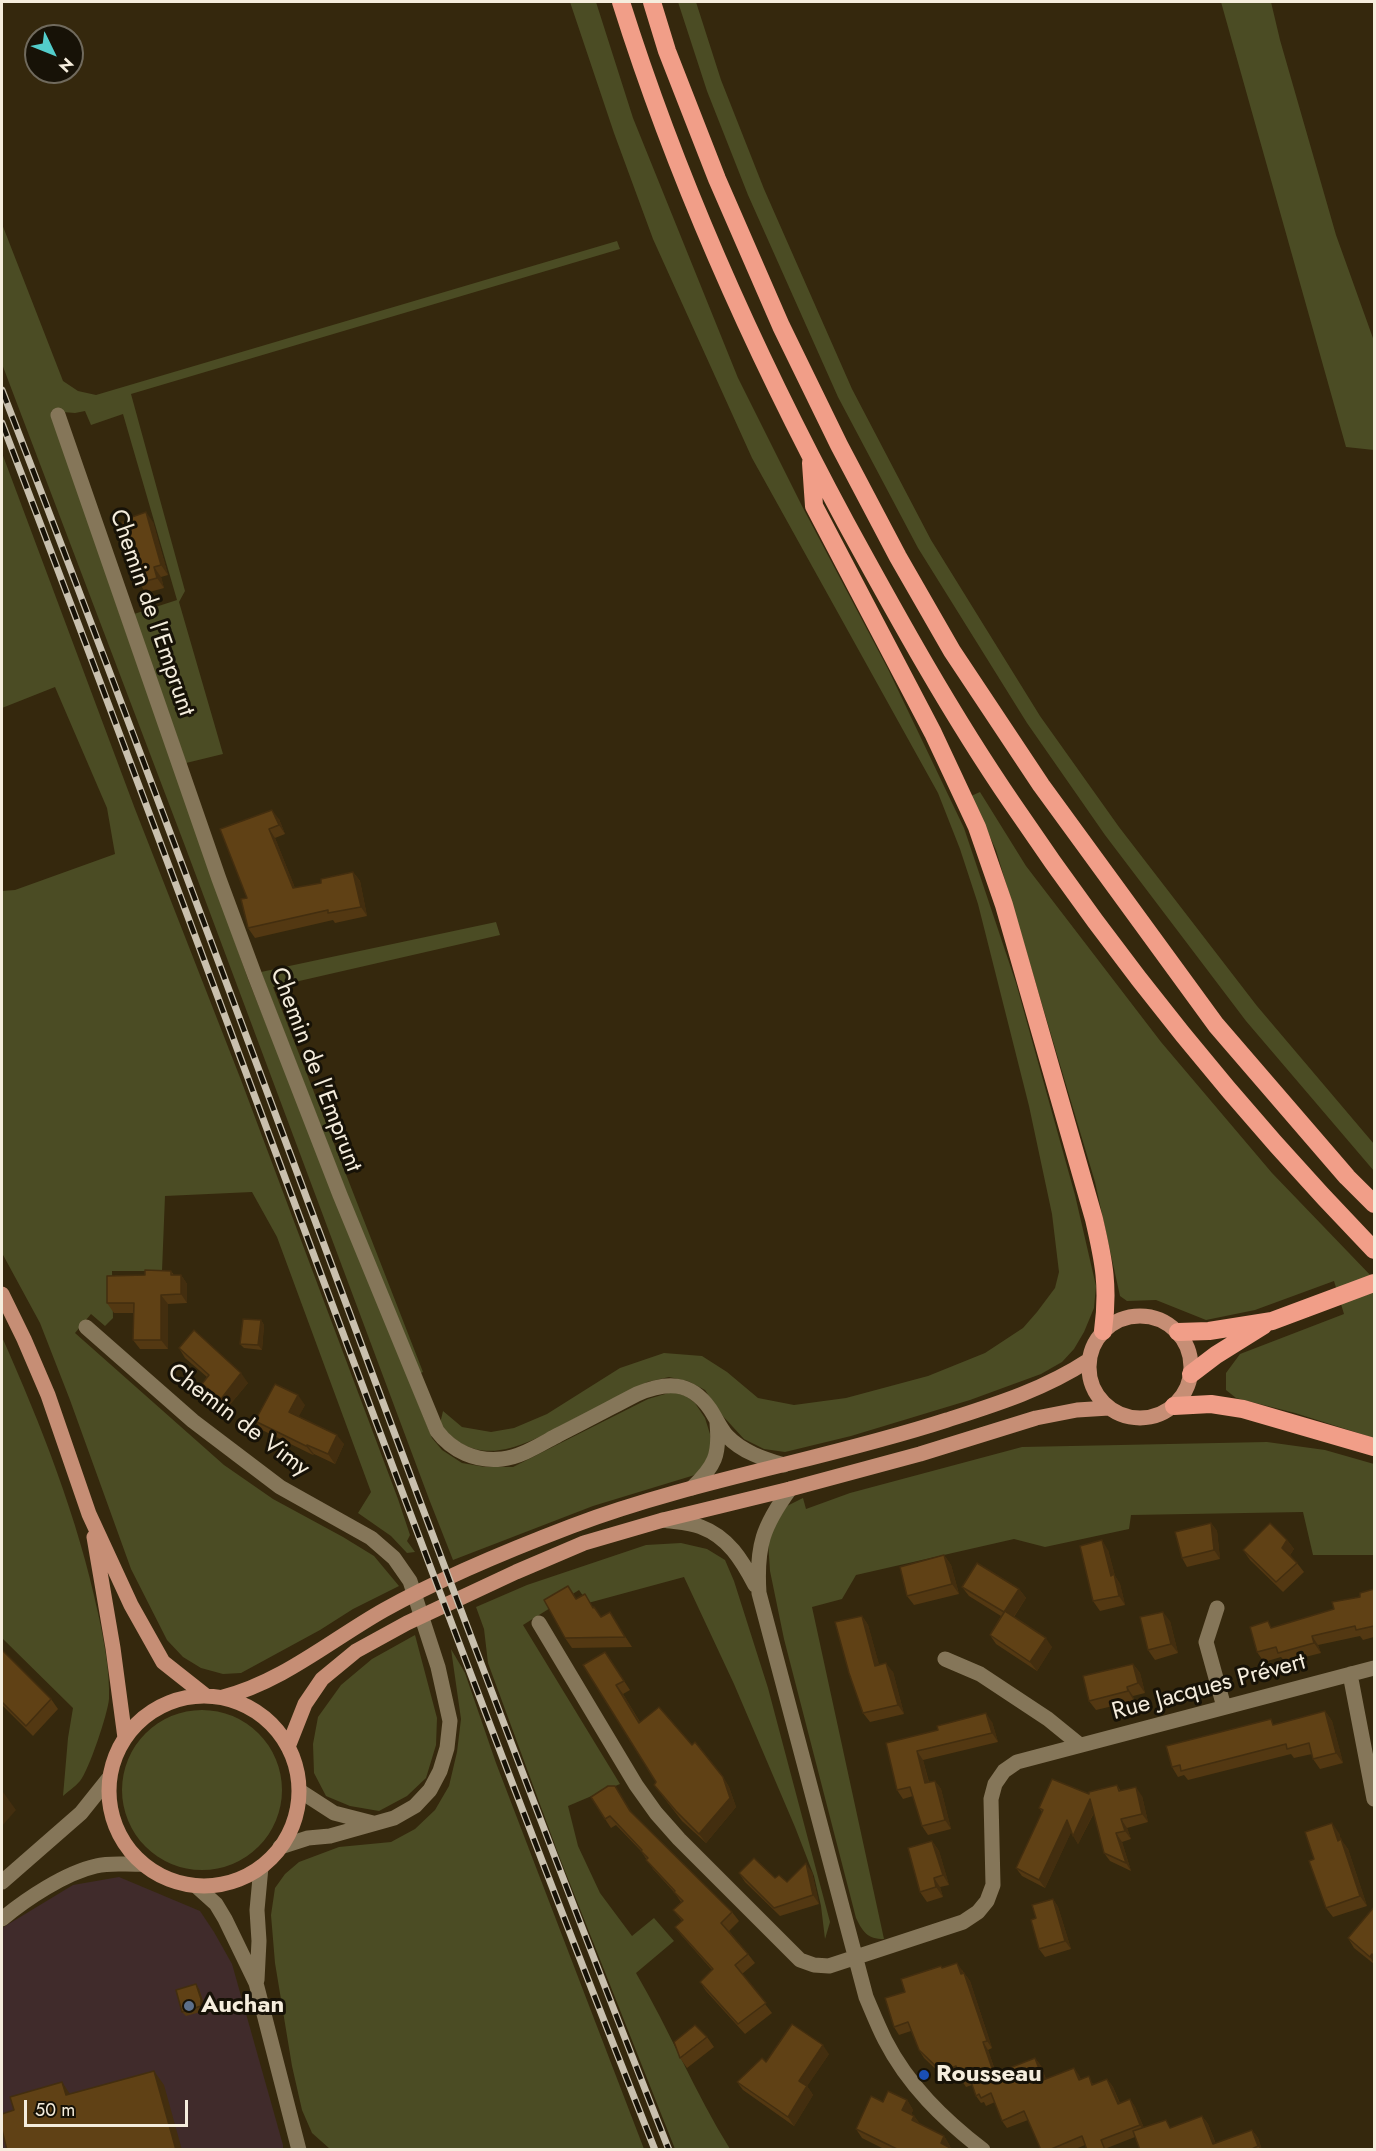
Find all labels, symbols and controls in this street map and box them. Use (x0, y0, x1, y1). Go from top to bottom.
north arrow (24, 24, 84, 84)
text: N (53, 53, 79, 78)
street label: Chemin de l'Emprunt (102, 506, 200, 720)
street label: Chemin de l'Emprunt (263, 964, 367, 1176)
street label: Chemin de Vimy (161, 1358, 315, 1484)
street label: Rue Jacques Prévert (1109, 1648, 1309, 1728)
place label: Auchan (201, 1992, 284, 2020)
marker: Auchan (182, 1999, 196, 2013)
place label: Rousseau (936, 2061, 1042, 2089)
marker: Rousseau (917, 2068, 931, 2082)
scale bar (27, 2088, 190, 2126)
text: 50 m (35, 2097, 75, 2123)

